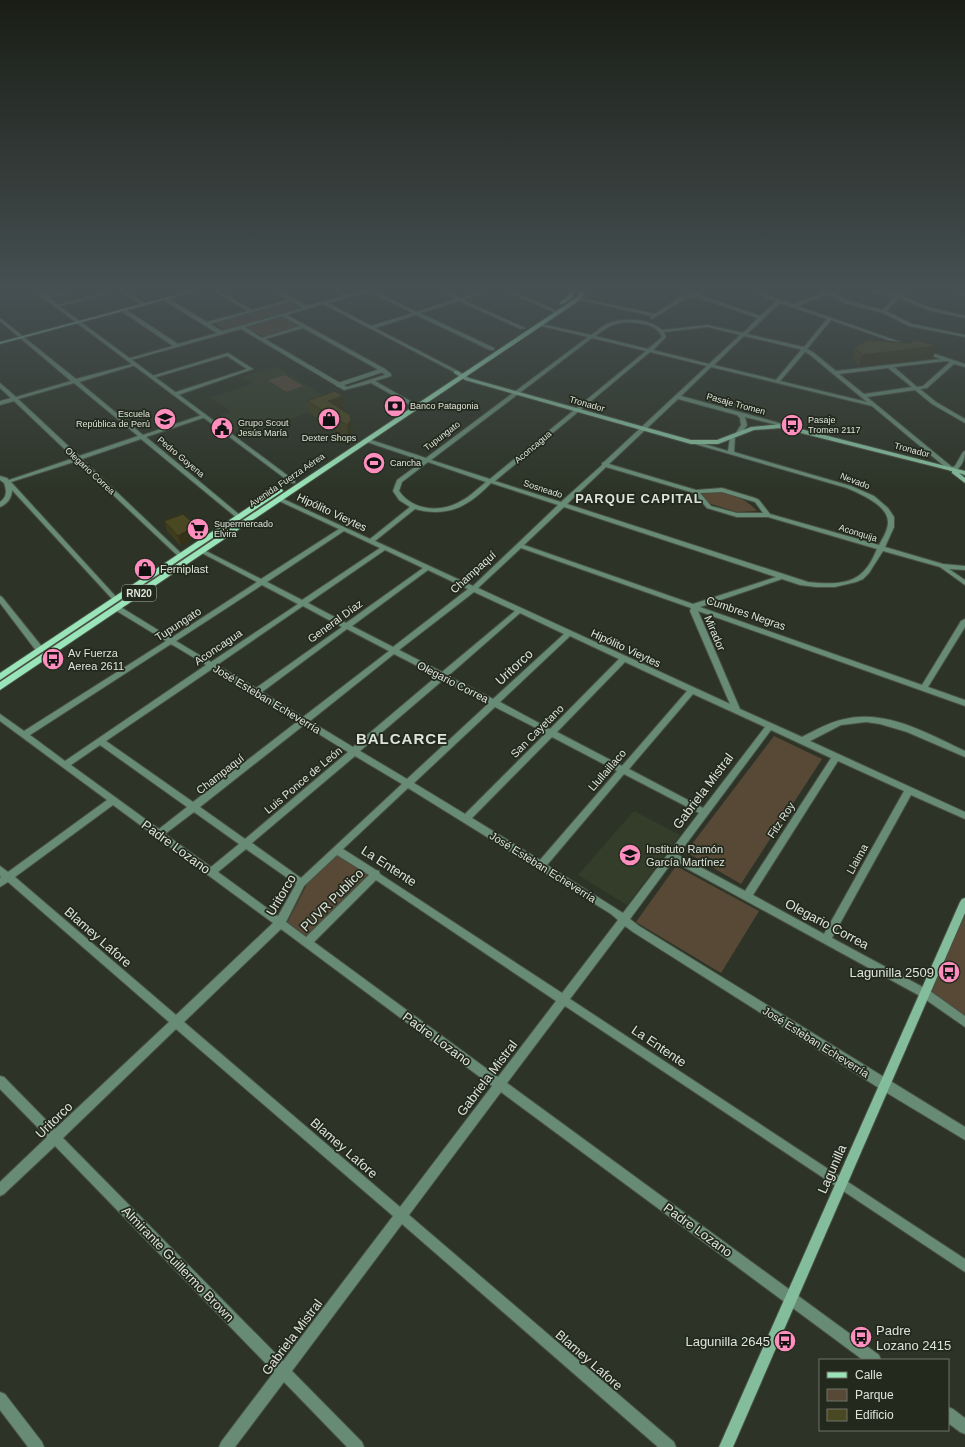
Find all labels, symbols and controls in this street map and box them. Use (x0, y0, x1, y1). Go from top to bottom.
street label: Pasaje Tromen (705, 391, 767, 417)
bank icon: Banco Patagonia (382, 393, 408, 419)
street label: Tronador (568, 394, 606, 414)
place label: Banco Patagonia (410, 401, 479, 411)
school or university icon: Escuela República de Perú (152, 406, 178, 432)
shop icon: Dexter Shops (316, 406, 342, 432)
place label: Escuela República de Perú (76, 409, 150, 429)
bus stop icon: Pasaje Tromen 2117 (779, 412, 805, 438)
public building icon: Grupo Scout Jesús María (209, 415, 235, 441)
place label: Pasaje Tromen 2117 (808, 415, 861, 435)
place label: Grupo Scout Jesús María (238, 418, 289, 438)
street label: Tupungato (422, 419, 462, 453)
street label: Aconcagua (513, 429, 553, 465)
place label: Dexter Shops (302, 433, 357, 443)
street label: Pedro Goyena (156, 435, 206, 479)
street label: Tronador (893, 440, 931, 460)
street label: Olegario Correa (63, 446, 117, 496)
sports icon: Cancha (361, 450, 387, 476)
street label: Avenida Fuerza Aérea (247, 451, 327, 509)
place label: Cancha (390, 458, 421, 468)
street label: Nevado (839, 471, 871, 491)
street label: Sosneado (522, 478, 564, 500)
street label: Hipólito Vieytes (295, 491, 369, 534)
district label: PARQUE CAPITAL (575, 491, 703, 506)
supermarket icon: Supermercado Elvira (185, 516, 211, 542)
place label: Supermercado Elvira (214, 519, 273, 539)
street label: Aconquija (838, 522, 878, 544)
street label: Champaquí (448, 549, 498, 595)
shop icon: Ferniplast (132, 556, 158, 582)
place label: Ferniplast (160, 563, 208, 575)
road number: RN20 (122, 585, 156, 601)
street label: Cumbres Negras (705, 594, 788, 632)
street label: General Díaz (305, 597, 365, 645)
street label: Tupungato (153, 605, 203, 643)
street label: Mirador (702, 613, 728, 653)
street label: Aconcagua (192, 626, 245, 667)
street label: Hipólito Vieytes (589, 627, 663, 670)
bus stop icon: Av Fuerza Aerea 2611 (40, 646, 66, 672)
street label: Uritorco (492, 646, 536, 688)
place label: Av Fuerza Aerea 2611 (68, 647, 124, 672)
street label: Olegario Correa (415, 659, 491, 706)
street label: José Esteban Echeverría (211, 662, 324, 736)
street label: San Cayetano (508, 702, 566, 760)
district label: BALCARCE (356, 730, 448, 747)
street label: Luis Ponce de León (262, 744, 344, 816)
street label: Llullaillaco (586, 747, 628, 793)
street label: Gabriela Mistral (670, 750, 736, 832)
street label: Champaquí (194, 752, 246, 796)
street label: Fitz Roy (765, 799, 797, 840)
street label: Padre Lozano (139, 817, 213, 877)
street label: José Esteban Echeverría (488, 829, 599, 905)
street label: Llaima (844, 841, 871, 876)
school or university icon: Instituto Ramón García Martínez (617, 842, 643, 868)
street label: La Entente (359, 843, 419, 889)
place label: Instituto Ramón García Martínez (646, 843, 725, 868)
street label: PUVR Publico (298, 866, 366, 934)
street label: Uritorco (263, 872, 299, 918)
street label: Olegario Correa (783, 896, 872, 953)
street label: Blamey Lafore (61, 904, 135, 970)
bus stop icon: Lagunilla 2509 (936, 959, 962, 985)
place label: Lagunilla 2509 (849, 965, 934, 980)
street label: José Esteban Echeverría (761, 1004, 872, 1080)
street label: Padre Lozano (400, 1009, 474, 1069)
street label: La Entente (629, 1022, 689, 1070)
street label: Gabriela Mistral (454, 1037, 520, 1119)
street label: Uritorco (32, 1099, 76, 1141)
street label: Blamey Lafore (307, 1115, 381, 1181)
street label: Lagunilla (815, 1141, 850, 1196)
street label: Padre Lozano (661, 1200, 735, 1260)
street label: Almirante Guillermo Brown (119, 1203, 237, 1325)
street label: Gabriela Mistral (259, 1296, 325, 1378)
place label: Padre Lozano 2415 (876, 1323, 951, 1353)
bus stop icon: Padre Lozano 2415 (848, 1324, 874, 1350)
street label: Blamey Lafore (552, 1327, 626, 1393)
bus stop icon: Lagunilla 2645 (772, 1328, 798, 1354)
place label: Lagunilla 2645 (685, 1334, 770, 1349)
legend (819, 1359, 949, 1431)
text: Calle (855, 1368, 883, 1382)
text: Parque (855, 1388, 894, 1402)
text: Edificio (855, 1408, 894, 1422)

